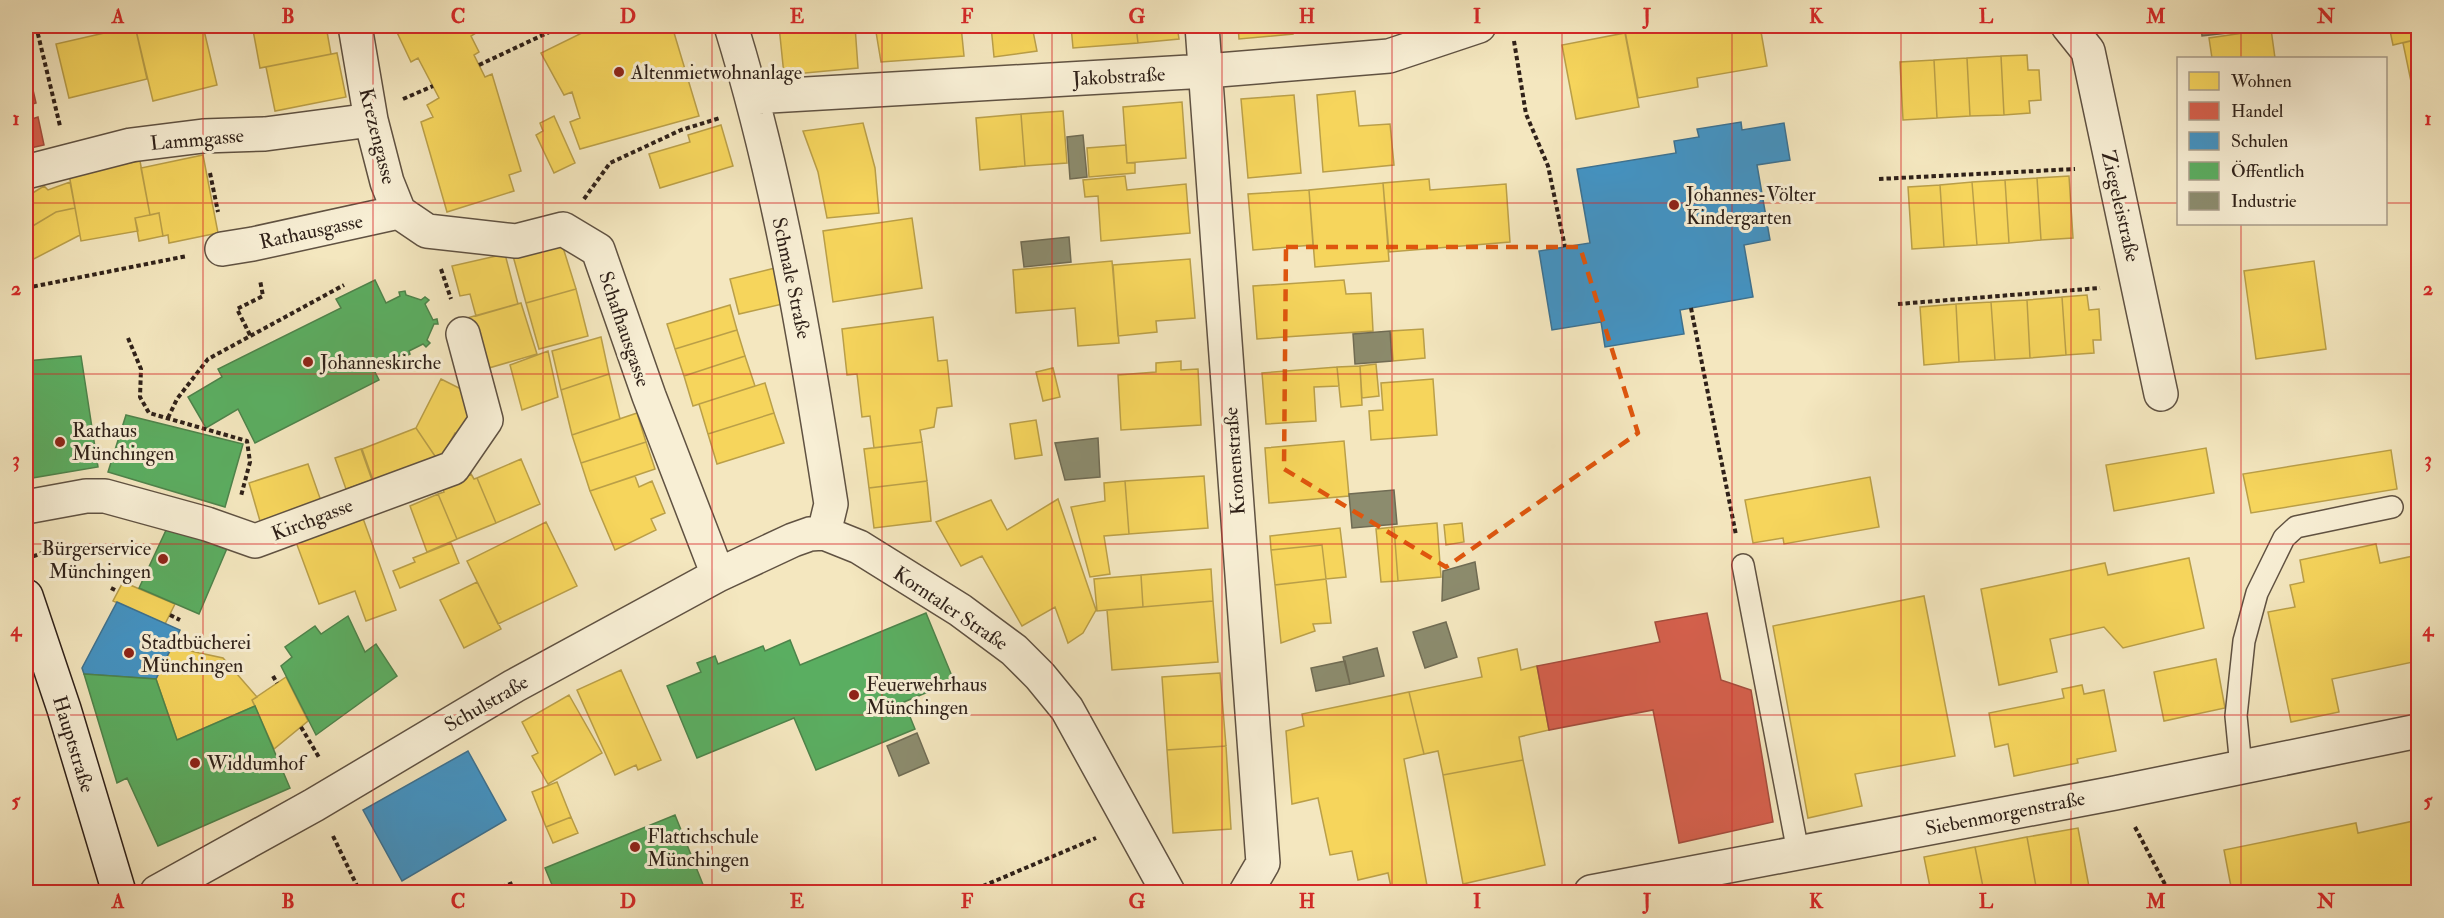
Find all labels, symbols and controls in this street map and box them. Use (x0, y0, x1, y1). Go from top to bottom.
text: A (111, 4, 125, 29)
text: B (281, 4, 295, 29)
text: C (451, 4, 465, 29)
text: D (620, 4, 636, 29)
text: E (790, 4, 805, 29)
text: F (961, 4, 974, 29)
text: G (1129, 4, 1146, 29)
text: H (1299, 4, 1315, 29)
text: I (1473, 4, 1481, 29)
text: J (1642, 4, 1651, 29)
text: K (1809, 4, 1824, 29)
text: L (1979, 4, 1994, 29)
text: M (2145, 4, 2166, 29)
text: N (2316, 4, 2336, 29)
legend (2177, 57, 2387, 225)
place label: Altenmietwohnanlage (630, 60, 802, 85)
street label: Jakobstraße (1071, 62, 1166, 91)
marker: Altenmietwohnanlage (612, 65, 626, 79)
text: Wohnen (2230, 70, 2292, 93)
street label: Krezengasse (354, 85, 402, 187)
text: Handel (2231, 100, 2284, 123)
text: 1 (12, 106, 20, 131)
text: 1 (2424, 106, 2432, 131)
street label: Lammgasse (149, 123, 245, 156)
text: Schulen (2231, 130, 2288, 153)
street label: Ziegeleistraße (2096, 148, 2145, 264)
text: Öffentlich (2231, 160, 2305, 183)
place label: Johannes-Völter Kindergarten (1685, 182, 1816, 230)
text: Industrie (2231, 190, 2297, 213)
marker: Johannes-Völter Kindergarten (1667, 198, 1681, 212)
street label: Rathausgasse (257, 208, 365, 255)
street label: Schmale Straße (766, 215, 817, 341)
street label: Schafhausgasse (593, 268, 656, 390)
text: 2 (11, 276, 21, 301)
text: 2 (2423, 276, 2433, 301)
place label: Johanneskirche (319, 350, 441, 375)
marker: Johanneskirche (301, 355, 315, 369)
street label: Kronenstraße (1218, 406, 1251, 516)
place label: Rathaus Münchingen (72, 418, 174, 466)
marker: Rathaus Münchingen (53, 435, 67, 449)
text: 3 (12, 447, 20, 472)
text: 3 (2424, 447, 2432, 472)
street label: Kirchgasse (268, 492, 357, 546)
place label: Bürgerservice Münchingen (41, 536, 151, 584)
marker: Bürgerservice Münchingen (156, 552, 170, 566)
street label: Korntaler Straße (889, 561, 1013, 656)
text: 4 (10, 617, 23, 642)
text: 4 (2422, 617, 2435, 642)
place label: Stadtbücherei Münchingen (141, 630, 251, 678)
marker: Stadtbücherei Münchingen (122, 646, 136, 660)
street label: Schulstraße (440, 669, 533, 738)
place label: Feuerwehrhaus Münchingen (866, 672, 987, 720)
marker: Feuerwehrhaus Münchingen (847, 688, 861, 702)
street label: Hauptstraße (46, 693, 100, 796)
place label: Widdumhof (206, 751, 308, 776)
marker: Widdumhof (188, 756, 202, 770)
street label: Siebenmorgenstraße (1923, 786, 2087, 841)
text: 5 (12, 788, 22, 813)
text: 5 (2424, 788, 2434, 813)
place label: Flattichschule Münchingen (647, 824, 759, 872)
marker: Flattichschule Münchingen (628, 840, 642, 854)
text: A (111, 889, 125, 914)
text: B (281, 889, 295, 914)
text: C (451, 889, 465, 914)
text: D (620, 889, 636, 914)
text: E (790, 889, 805, 914)
text: F (961, 889, 974, 914)
text: G (1129, 889, 1146, 914)
text: H (1299, 889, 1315, 914)
text: I (1473, 889, 1481, 914)
text: J (1642, 889, 1651, 914)
text: K (1809, 889, 1824, 914)
text: L (1979, 889, 1994, 914)
text: M (2145, 889, 2166, 914)
text: N (2316, 889, 2336, 914)

